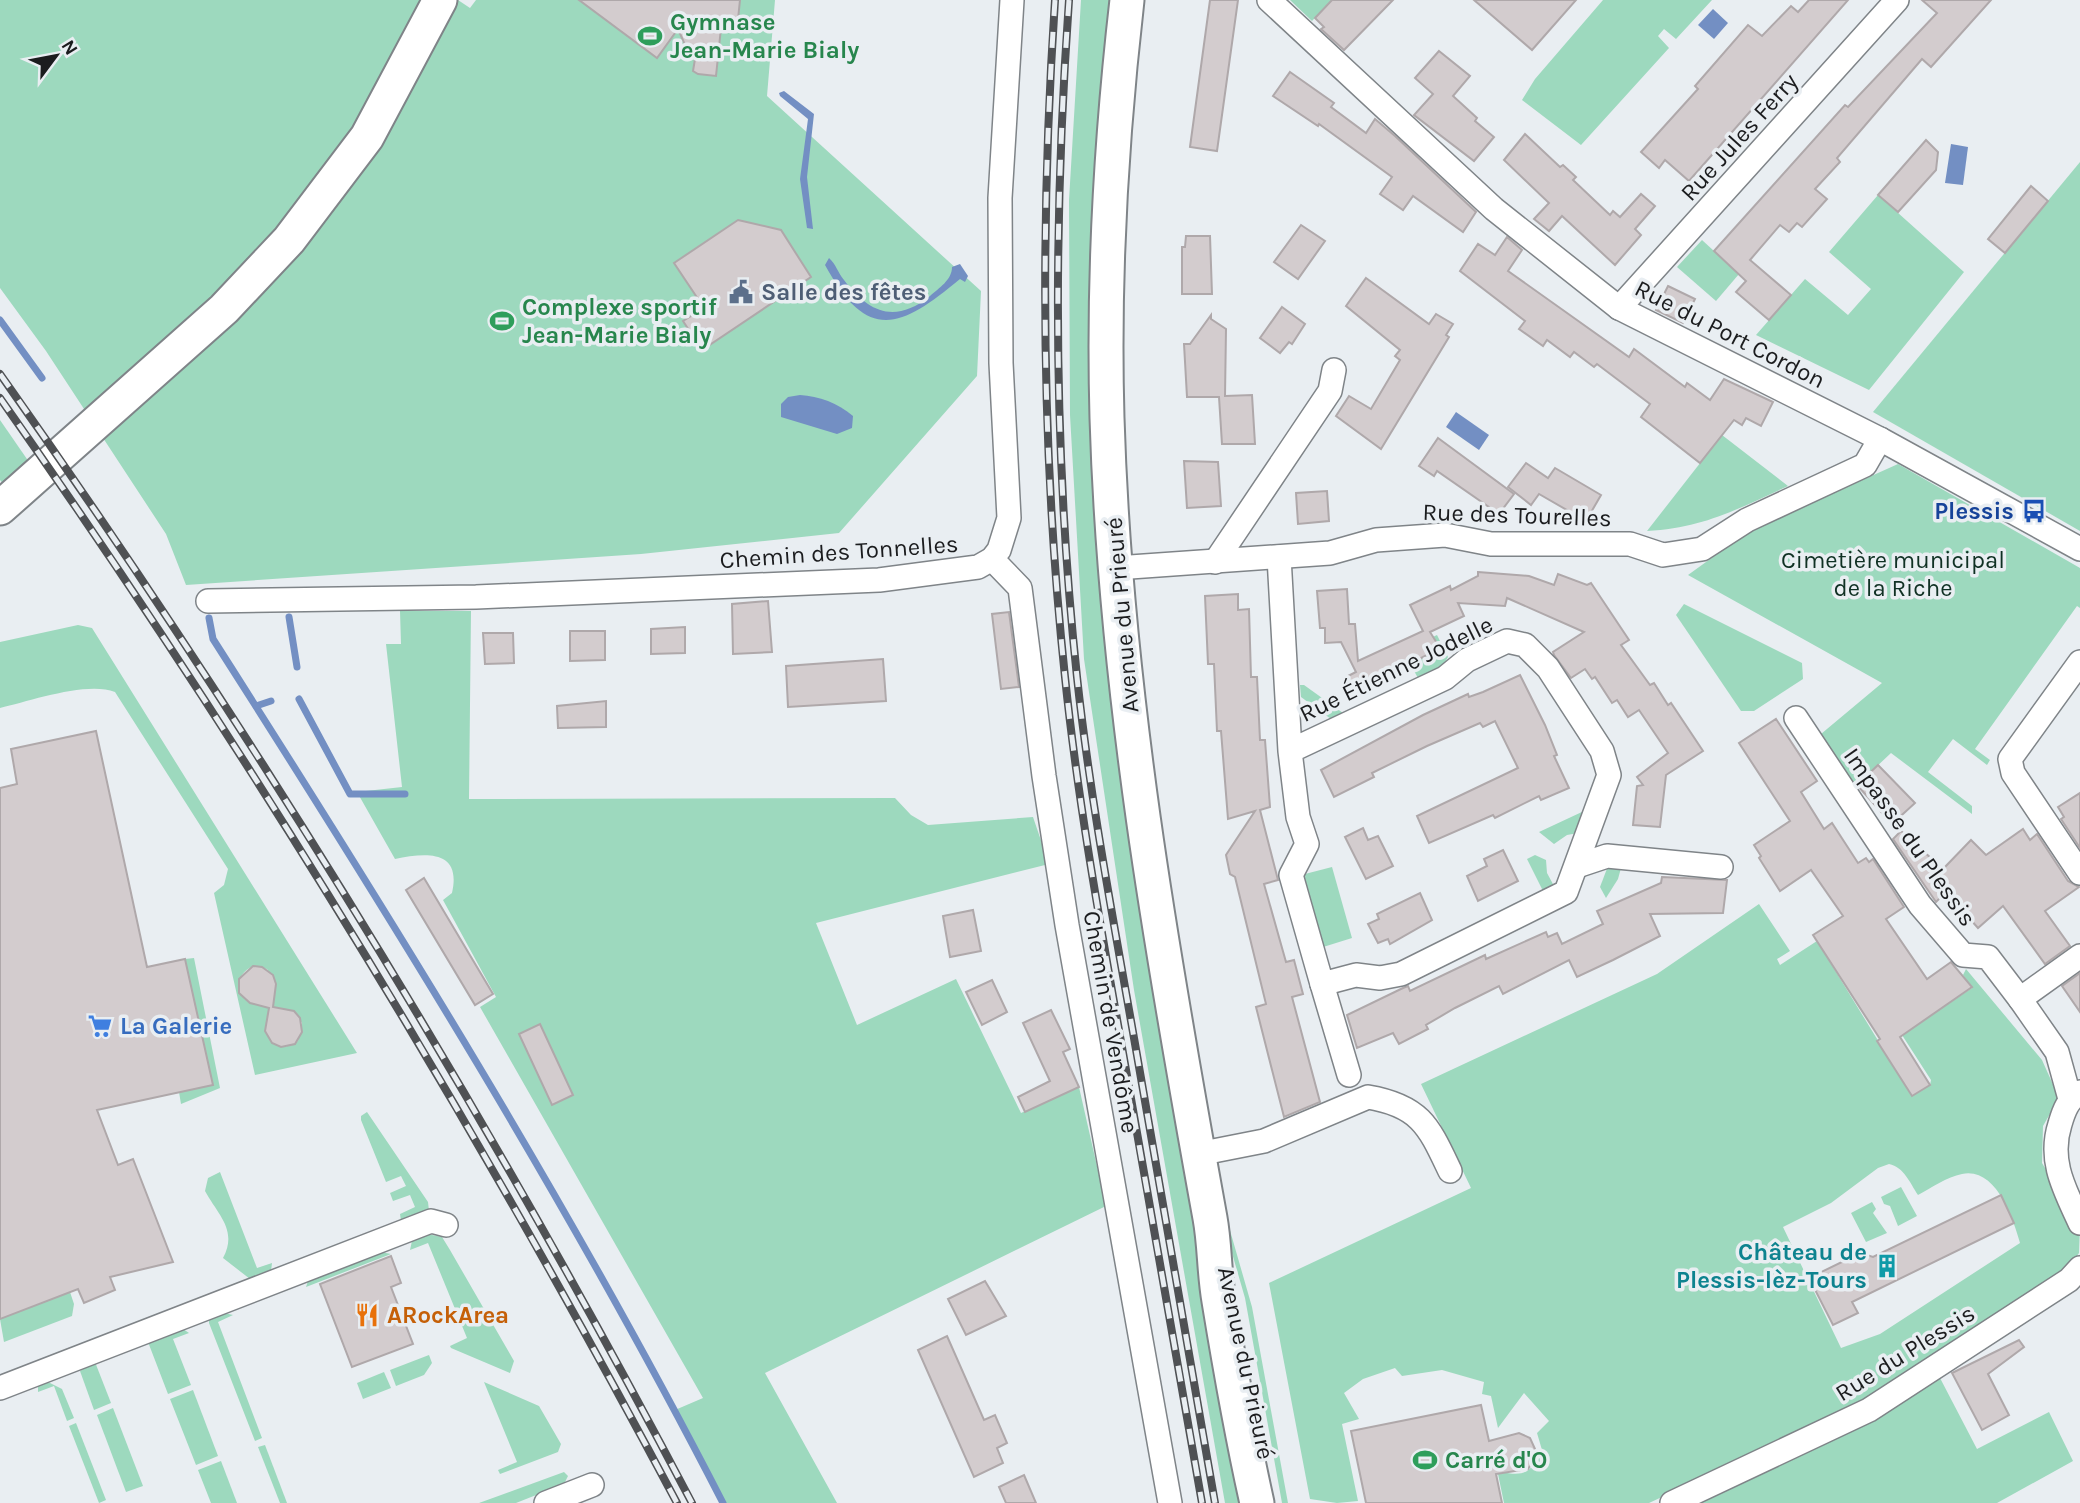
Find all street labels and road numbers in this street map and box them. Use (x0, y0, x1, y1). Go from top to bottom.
street label: Rue Jules Ferry (1675, 68, 1803, 206)
street label: Rue du Port Cordon (1630, 274, 1830, 394)
street label: Rue des Tourelles (1422, 498, 1612, 532)
street label: Avenue du Prieuré (1100, 516, 1144, 714)
street label: Chemin des Tonnelles (719, 530, 959, 574)
street label: Rue Étienne Jodelle (1294, 609, 1497, 728)
street label: Impasse du Plessis (1838, 742, 1982, 932)
street label: Chemin de Vendôme (1078, 909, 1144, 1135)
street label: Avenue du Prieuré (1212, 1264, 1280, 1462)
street label: Rue du Plessis (1830, 1299, 1980, 1407)

